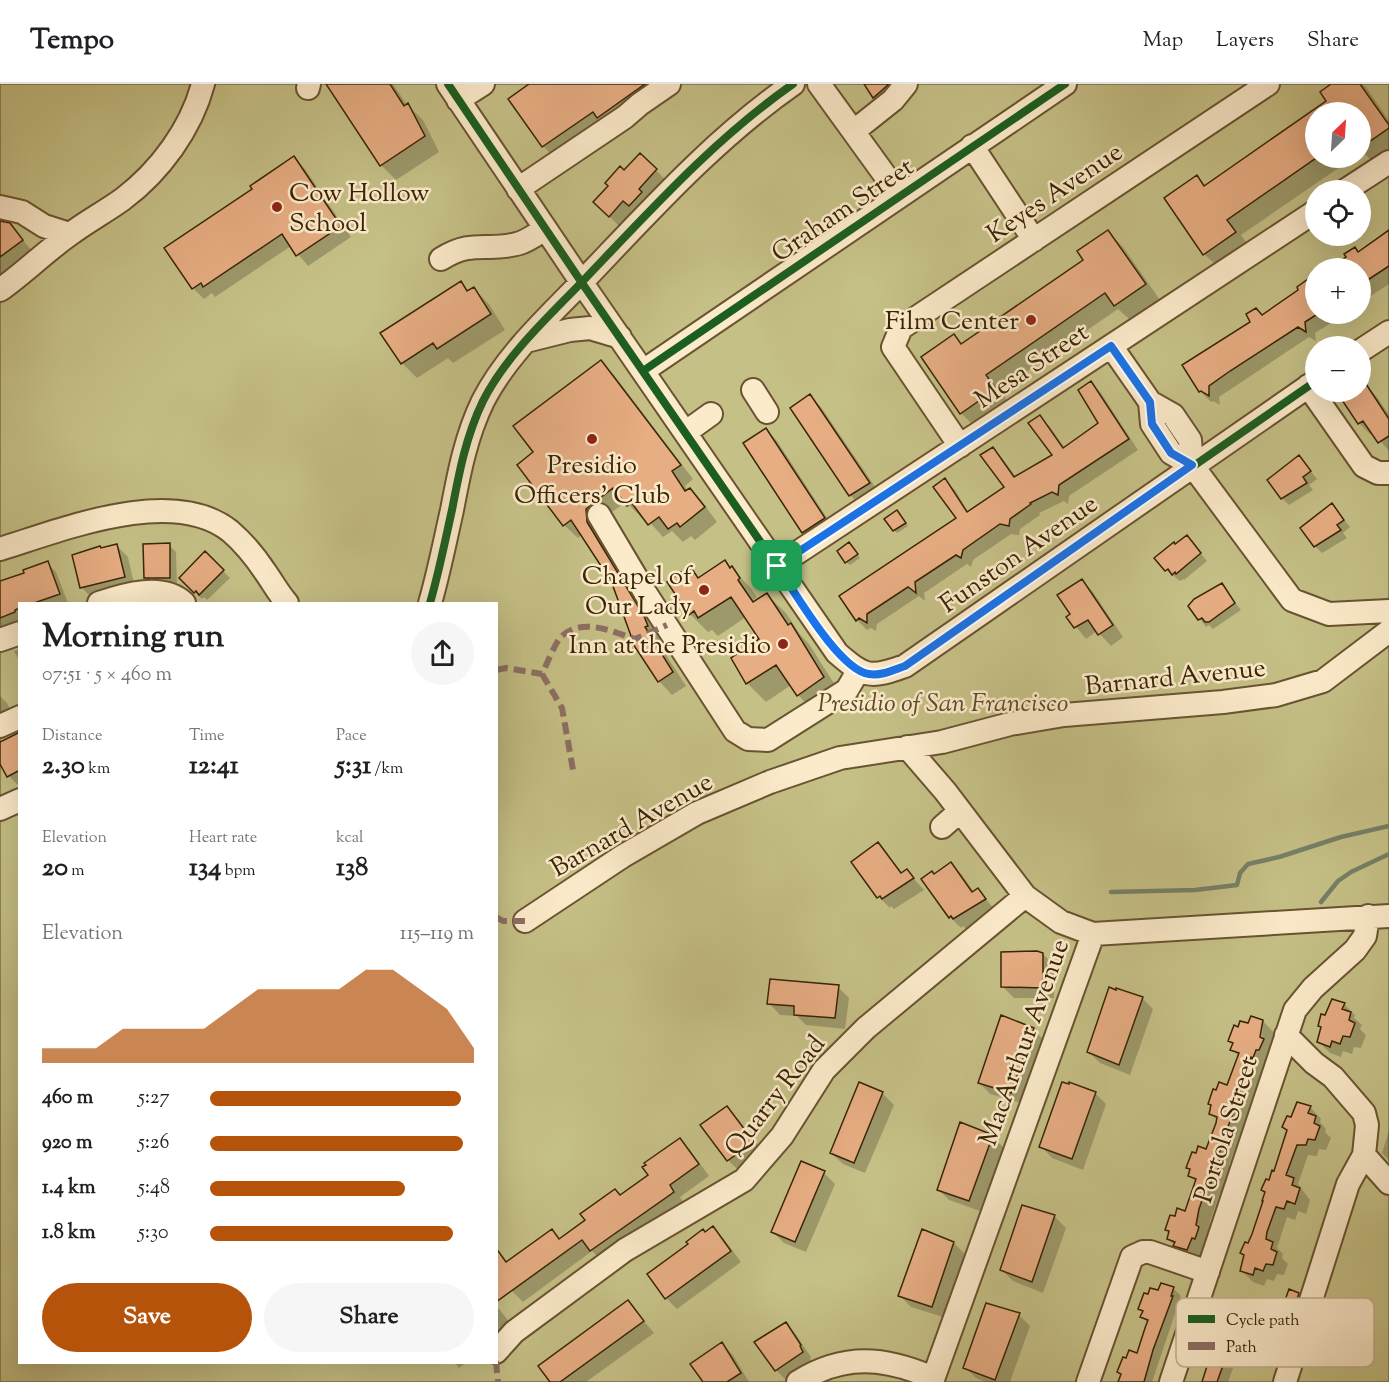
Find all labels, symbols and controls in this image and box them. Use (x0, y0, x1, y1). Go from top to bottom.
text: Tempo (30, 21, 114, 61)
text: Map (1143, 26, 1183, 56)
text: Layers (1216, 26, 1274, 56)
text: Share (1307, 26, 1359, 56)
north arrow (1305, 102, 1371, 168)
map controls (1305, 102, 1371, 402)
street label: Keyes Avenue (980, 135, 1131, 253)
street label: Graham Street (765, 150, 922, 272)
place label: Cow Hollow School (289, 176, 430, 243)
button: locate (1305, 180, 1371, 246)
marker: Cow Hollow School (270, 200, 284, 214)
button: + (1305, 258, 1371, 324)
place label: Film Center (885, 304, 1019, 341)
marker: Film Center (1024, 313, 1038, 327)
street label: Mesa Street (968, 315, 1097, 419)
button: − (1305, 336, 1371, 402)
marker: Presidio Officers' Club (585, 432, 599, 446)
place label: Presidio Officers' Club (514, 448, 670, 515)
street label: Funston Avenue (933, 487, 1106, 623)
pin (751, 540, 802, 591)
icon: arrive (760, 549, 793, 582)
place label: Chapel of Our Lady (582, 559, 693, 626)
marker: Chapel of Our Lady (697, 583, 711, 597)
text: Morning run (42, 614, 224, 662)
button: share (411, 622, 474, 685)
place label: Inn at the Presidio (569, 628, 771, 665)
marker: Inn at the Presidio (776, 637, 790, 651)
street label: Barnard Avenue (1083, 651, 1267, 706)
text: 07:51 · 5 × 460 m (42, 661, 172, 690)
park label: Presidio of San Francisco (818, 686, 1068, 723)
text: Distance (42, 725, 102, 748)
text: Time (189, 725, 225, 748)
text: Pace (336, 725, 367, 748)
text: 2.30 (42, 748, 85, 785)
text: 12:41 (189, 748, 239, 785)
text: 5:31 (336, 748, 371, 785)
text: km (85, 758, 110, 781)
text: /km (371, 758, 403, 781)
street label: Barnard Avenue (544, 765, 720, 888)
text: Elevation (42, 827, 107, 850)
text: Heart rate (189, 827, 257, 850)
text: kcal (336, 827, 364, 850)
text: 20 (42, 850, 68, 887)
text: 134 (189, 850, 221, 887)
text: 138 (336, 850, 368, 887)
text: m (68, 860, 85, 883)
text: bpm (221, 860, 256, 883)
text: Elevation (42, 920, 123, 949)
text: 115–119 m (400, 920, 474, 949)
street label: MacArthur Avenue (971, 934, 1080, 1151)
street label: Quarry Road (717, 1028, 835, 1165)
street label: Portola Street (1186, 1051, 1269, 1208)
text: 460 m (42, 1084, 93, 1113)
text: 5:27 (138, 1084, 169, 1113)
text: 920 m (42, 1129, 92, 1158)
text: 5:26 (138, 1129, 169, 1158)
text: 1.4 km (42, 1174, 96, 1203)
text: 5:48 (138, 1174, 170, 1203)
text: 1.8 km (42, 1219, 96, 1248)
text: 5:30 (138, 1219, 169, 1248)
button: Save (42, 1283, 252, 1352)
button: Share (264, 1283, 474, 1352)
legend (1176, 1298, 1374, 1367)
text: Cycle path (1226, 1310, 1300, 1333)
text: Path (1226, 1337, 1257, 1360)

